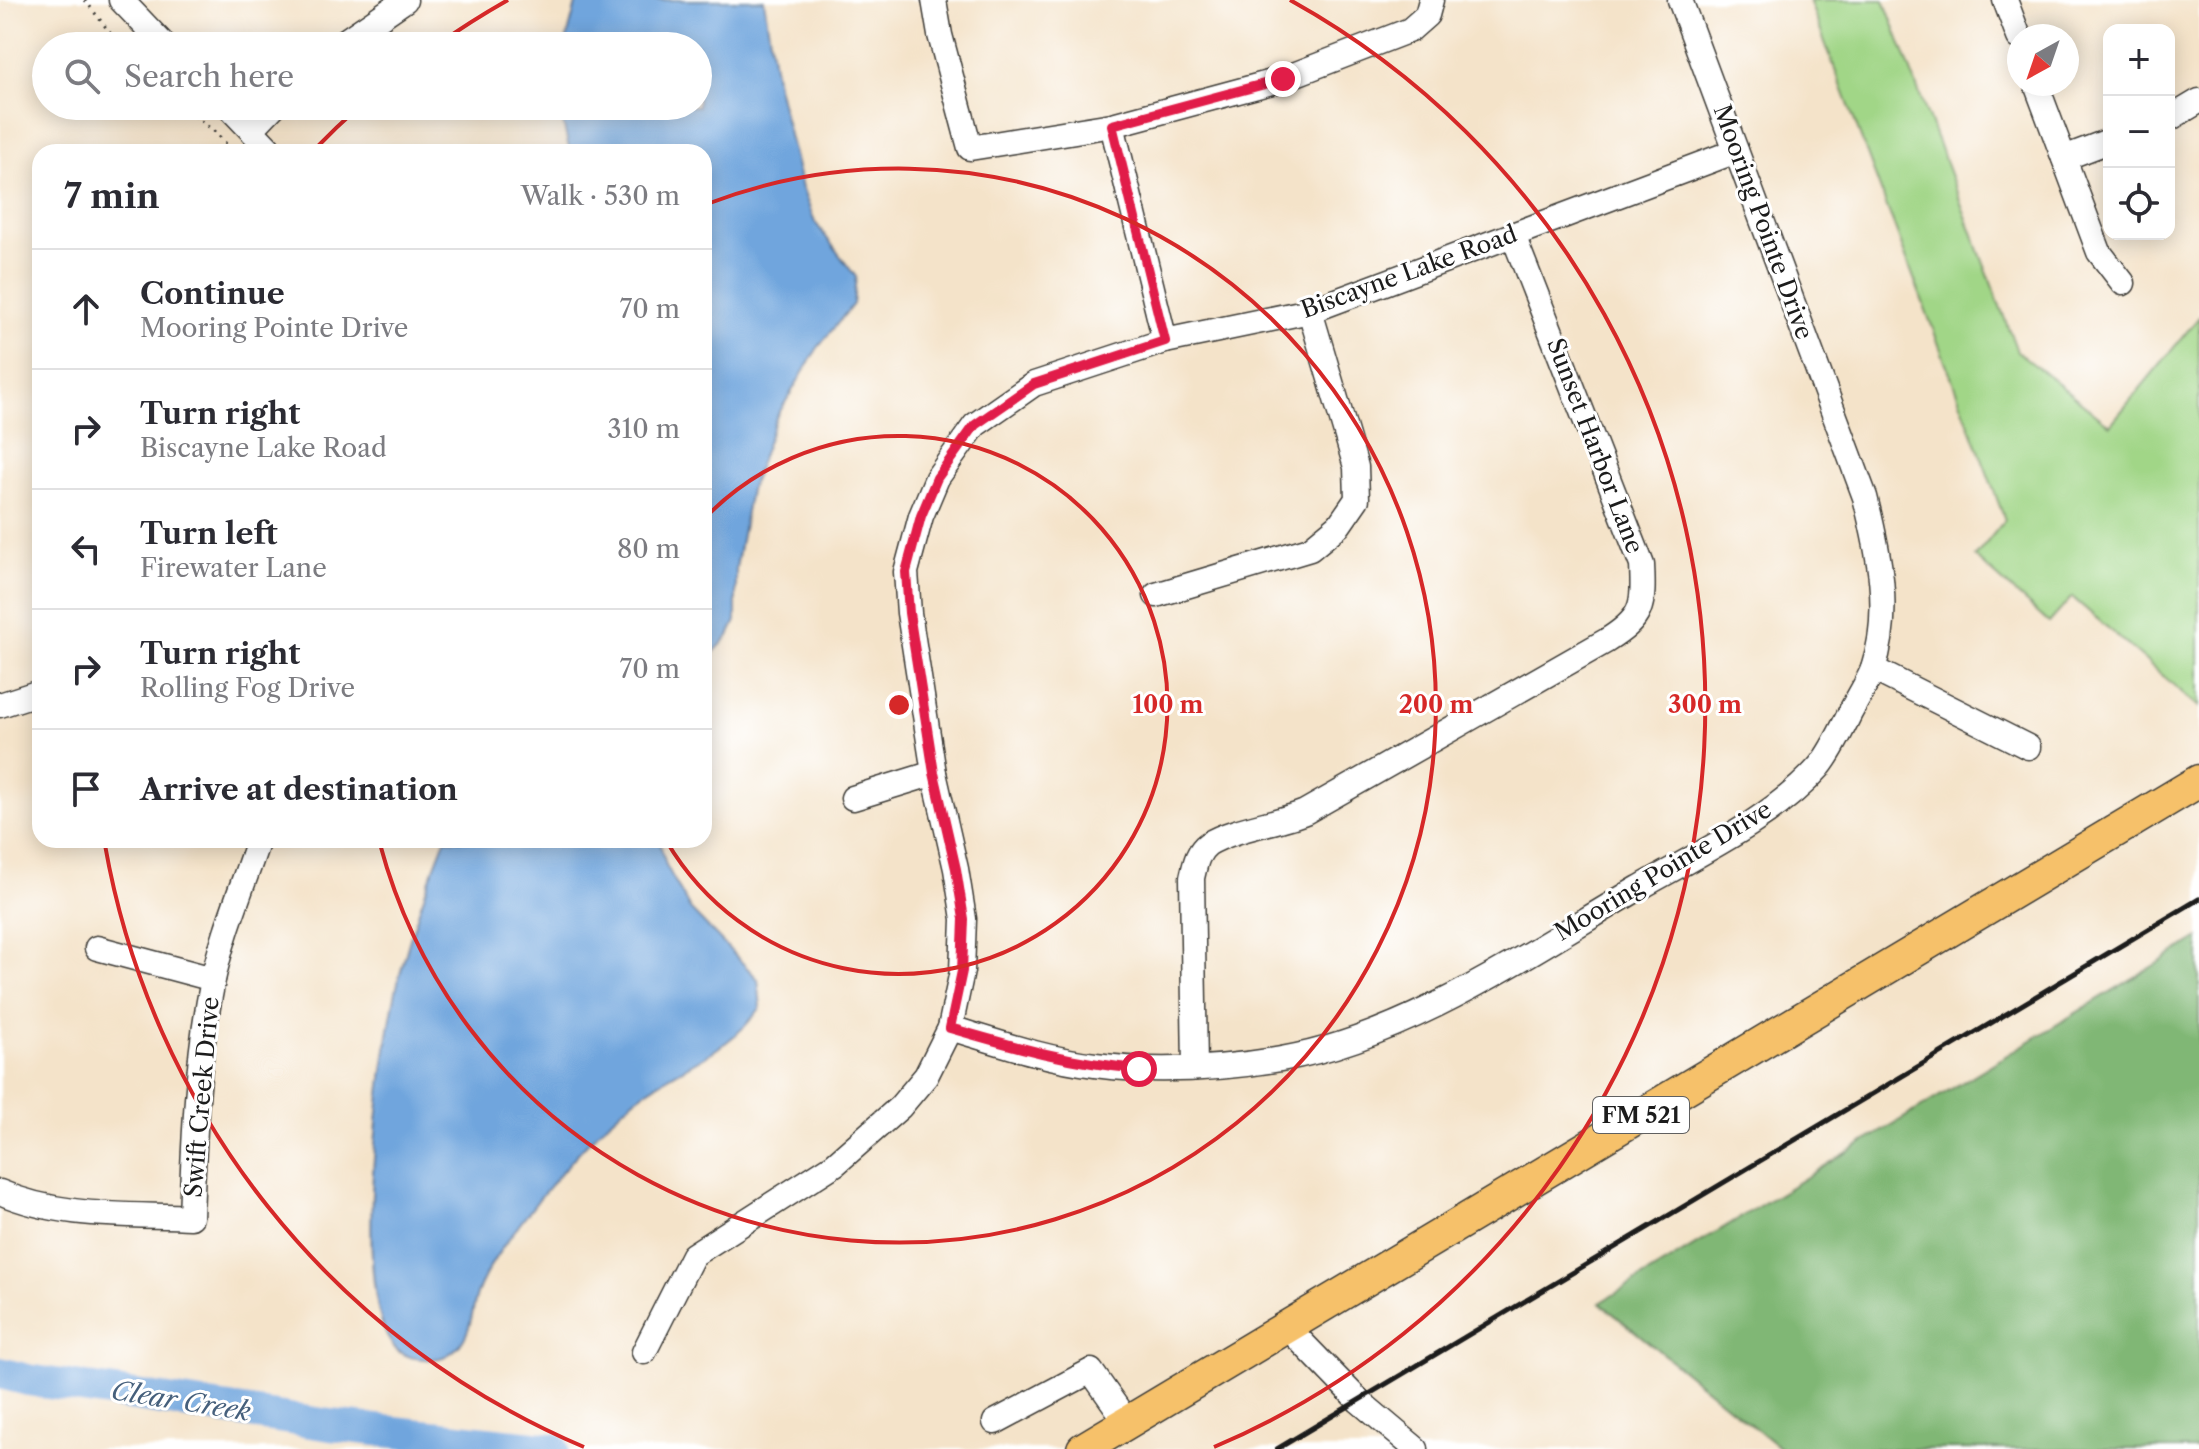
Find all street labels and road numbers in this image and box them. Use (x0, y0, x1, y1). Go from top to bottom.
street label: Mooring Pointe Drive (1708, 101, 1819, 343)
street label: Biscayne Lake Road (1297, 219, 1521, 324)
street label: Sunset Harbor Lane (1541, 334, 1650, 558)
street label: Mooring Pointe Drive (1549, 794, 1776, 947)
street label: Swift Creek Drive (178, 995, 225, 1199)
road number: FM 521 (1593, 1097, 1689, 1133)

